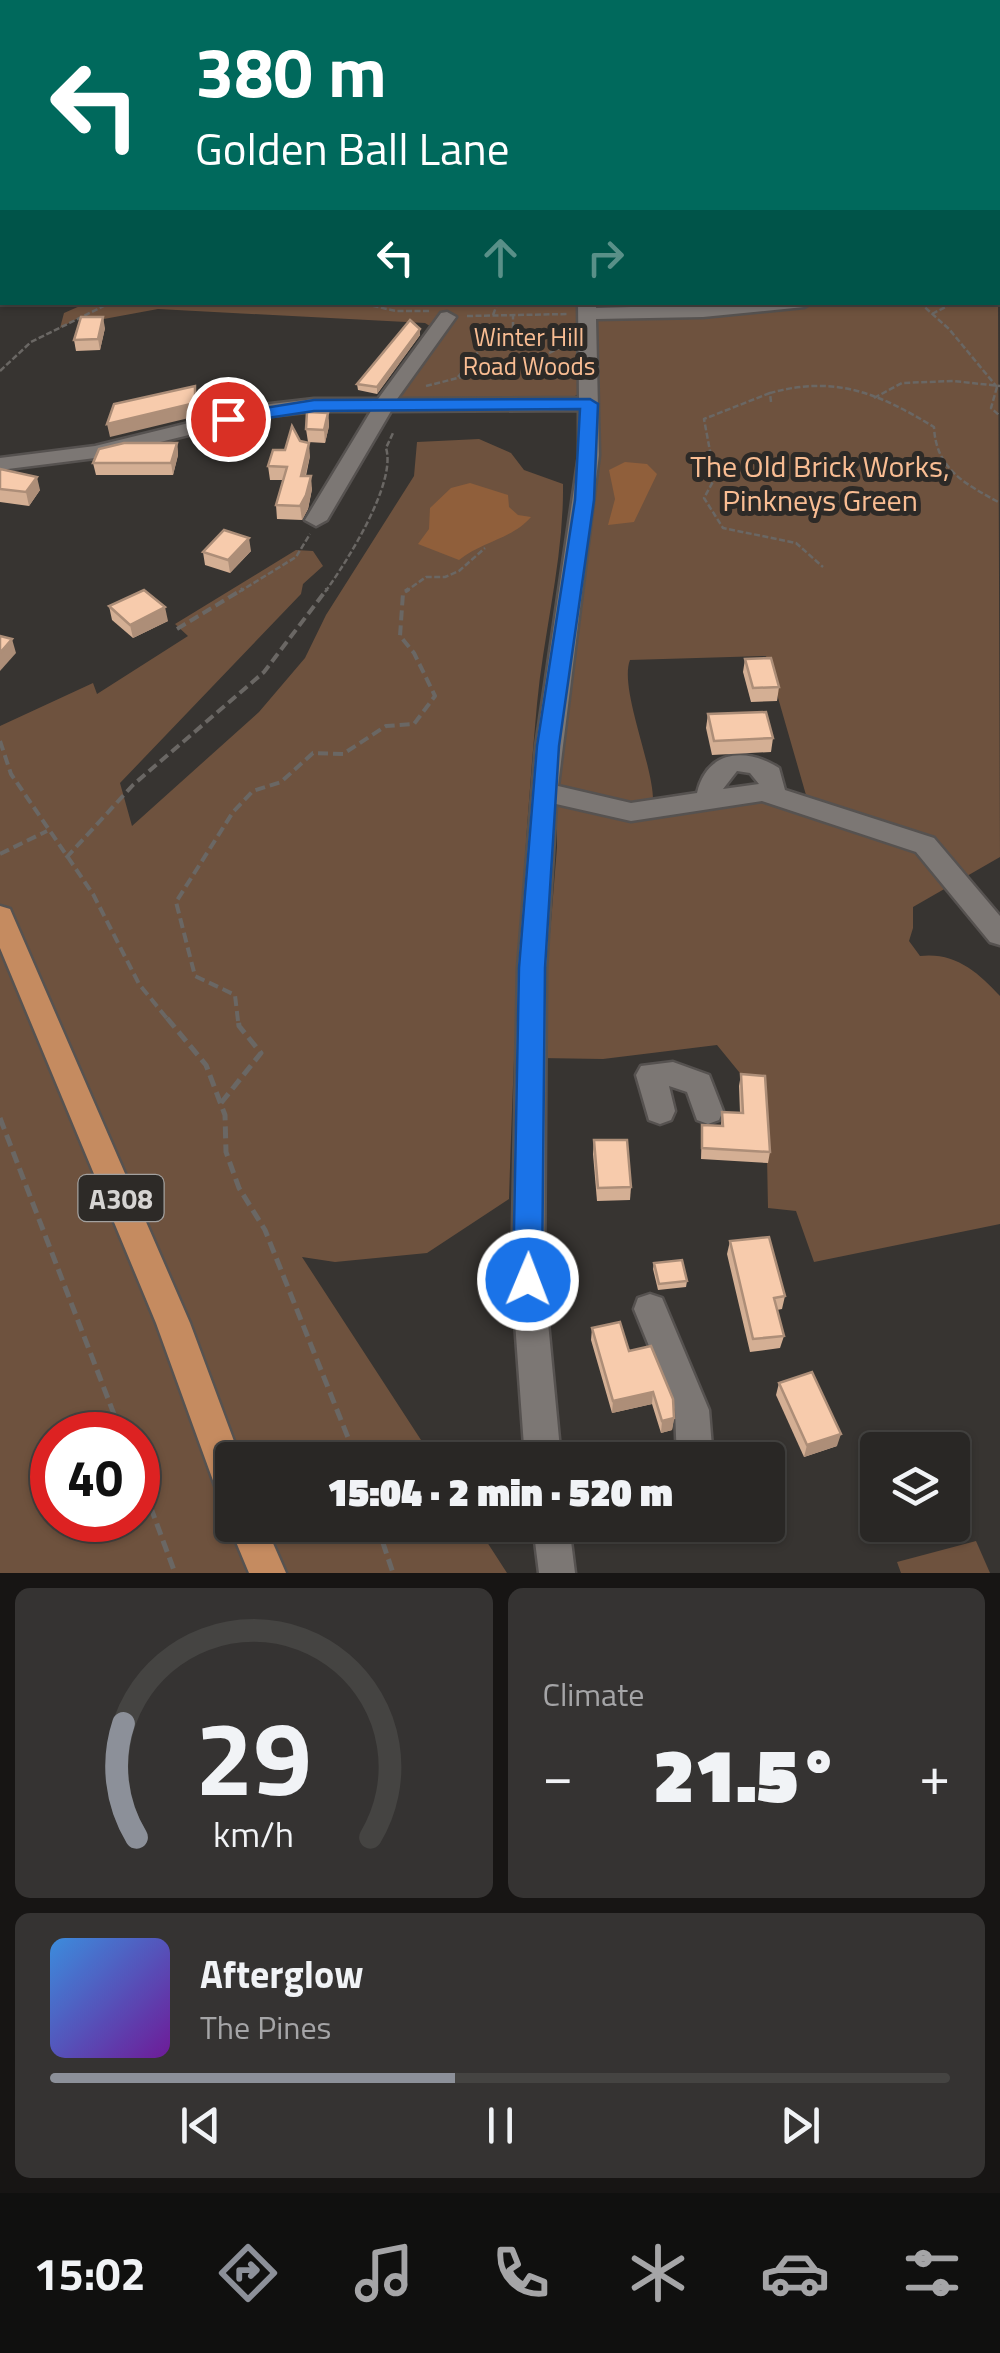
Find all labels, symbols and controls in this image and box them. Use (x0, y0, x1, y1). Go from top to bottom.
text: 380 m (195, 18, 387, 124)
icon: left (30, 40, 160, 170)
text: Golden Ball Lane (195, 114, 509, 182)
icon: left (368, 230, 423, 285)
icon: ahead (473, 230, 528, 285)
icon: right (578, 230, 633, 285)
park label: Winter Hill Road Woods (463, 318, 595, 385)
pin (186, 377, 271, 462)
icon: arrive (201, 392, 256, 447)
park label: The Old Brick Works, Pinkneys Green (690, 443, 950, 523)
road number: A308 (78, 1175, 164, 1221)
position arrow (476, 1228, 580, 1332)
speed limit sign: 40 (30, 1412, 160, 1542)
map controls (860, 1432, 970, 1542)
button: layers (860, 1432, 970, 1542)
text: 15:04 · 2 min · 520 m (327, 1463, 673, 1521)
text: Climate (543, 1670, 644, 1718)
text: 29 (196, 1677, 312, 1835)
text: 21.5° (653, 1717, 839, 1831)
text: − (543, 1733, 573, 1816)
text: + (919, 1733, 950, 1816)
text: km/h (213, 1806, 294, 1861)
text: Afterglow (200, 1945, 364, 2003)
text: The Pines (200, 2003, 331, 2051)
icon: previous (173, 2098, 228, 2153)
icon: pause (473, 2098, 528, 2153)
icon: next (773, 2098, 828, 2153)
icon: directions (213, 2238, 283, 2308)
icon: music (349, 2238, 419, 2308)
icon: phone (486, 2238, 556, 2308)
icon: climate (623, 2238, 693, 2308)
icon: car (760, 2238, 830, 2308)
icon: filters (897, 2238, 967, 2308)
text: 15:02 (33, 2239, 146, 2307)

